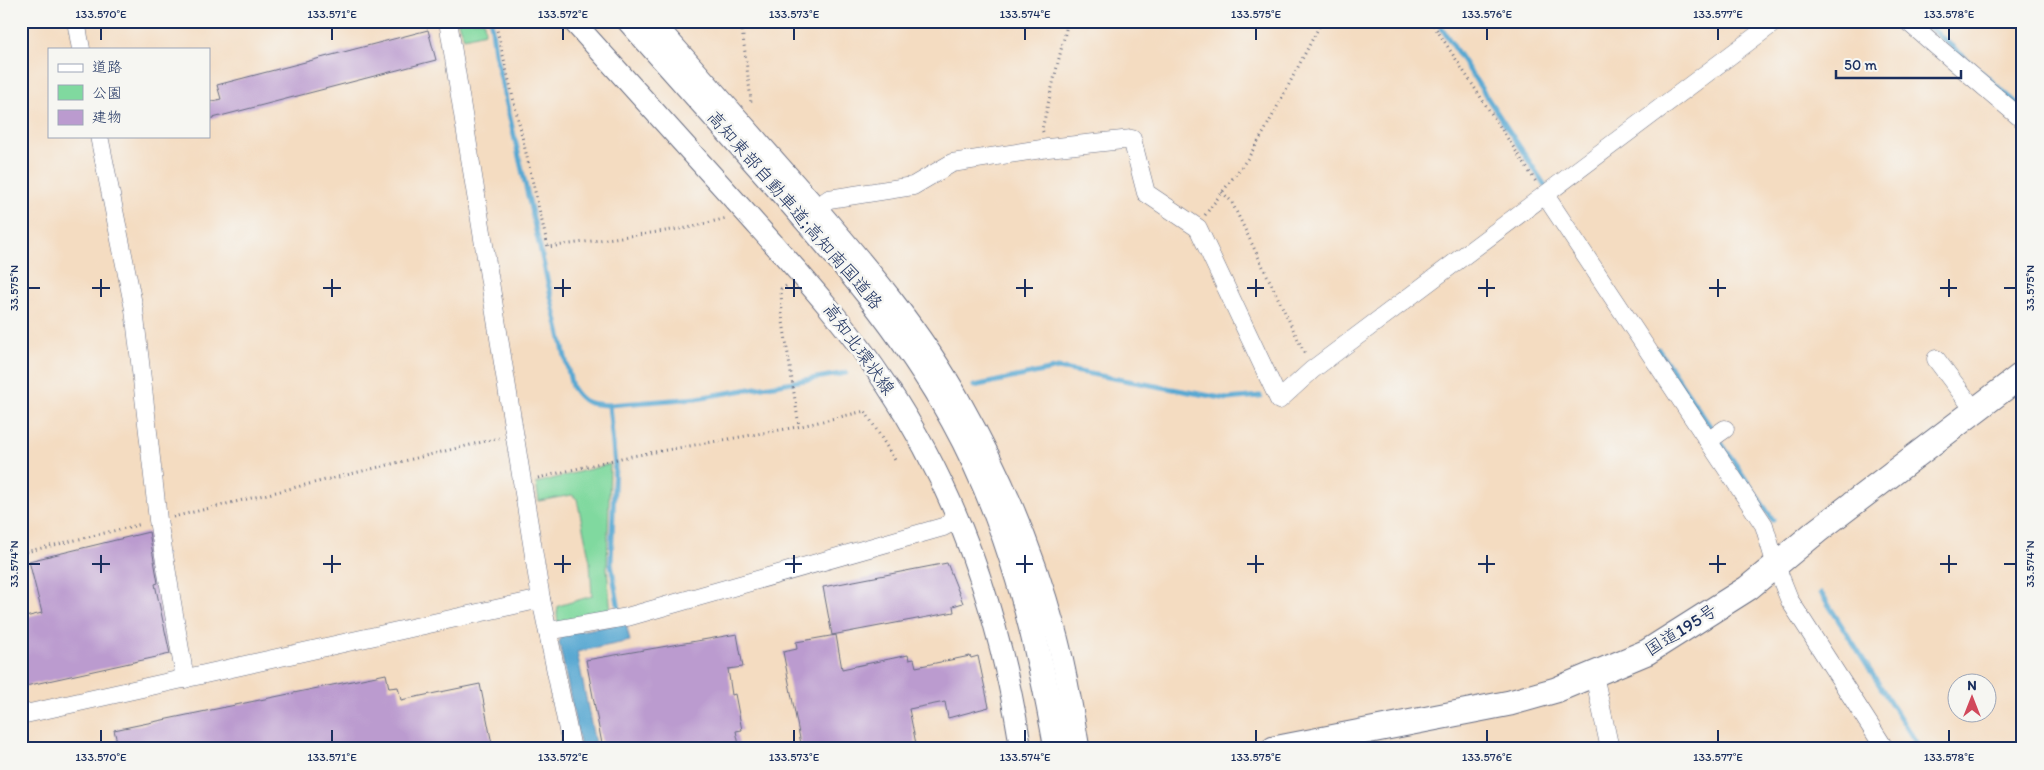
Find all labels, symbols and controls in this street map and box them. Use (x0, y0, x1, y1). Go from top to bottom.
text: 133.570°E (75, 7, 127, 21)
text: 133.571°E (307, 7, 357, 21)
text: 133.572°E (538, 7, 589, 21)
text: 133.573°E (769, 7, 820, 21)
text: 133.574°E (999, 7, 1051, 21)
text: 133.575°E (1231, 7, 1282, 21)
text: 133.576°E (1462, 7, 1513, 21)
text: 133.577°E (1693, 7, 1743, 21)
text: 133.578°E (1924, 7, 1975, 21)
legend (48, 48, 210, 138)
scale bar (1836, 48, 1962, 80)
text: 50 m (1844, 56, 1877, 74)
text: 道路 (92, 58, 122, 76)
text: 公園 (92, 84, 122, 102)
street label: 高知東部自動車道;高知南国道路 (703, 106, 887, 314)
text: 建物 (92, 108, 122, 126)
text: 33.575°N (7, 265, 21, 311)
text: 33.575°N (2023, 265, 2037, 311)
street label: 高知北環状線 (818, 299, 900, 399)
text: 33.574°N (7, 540, 21, 588)
text: 33.574°N (2023, 540, 2037, 588)
street label: 国道195号 (1641, 599, 1721, 661)
north arrow (1946, 672, 1996, 722)
text: N (1967, 677, 1977, 694)
text: 133.570°E (75, 750, 127, 764)
text: 133.571°E (307, 750, 357, 764)
text: 133.572°E (538, 750, 589, 764)
text: 133.573°E (769, 750, 820, 764)
text: 133.574°E (999, 750, 1051, 764)
text: 133.575°E (1231, 750, 1282, 764)
text: 133.576°E (1462, 750, 1513, 764)
text: 133.577°E (1693, 750, 1743, 764)
text: 133.578°E (1924, 750, 1975, 764)

